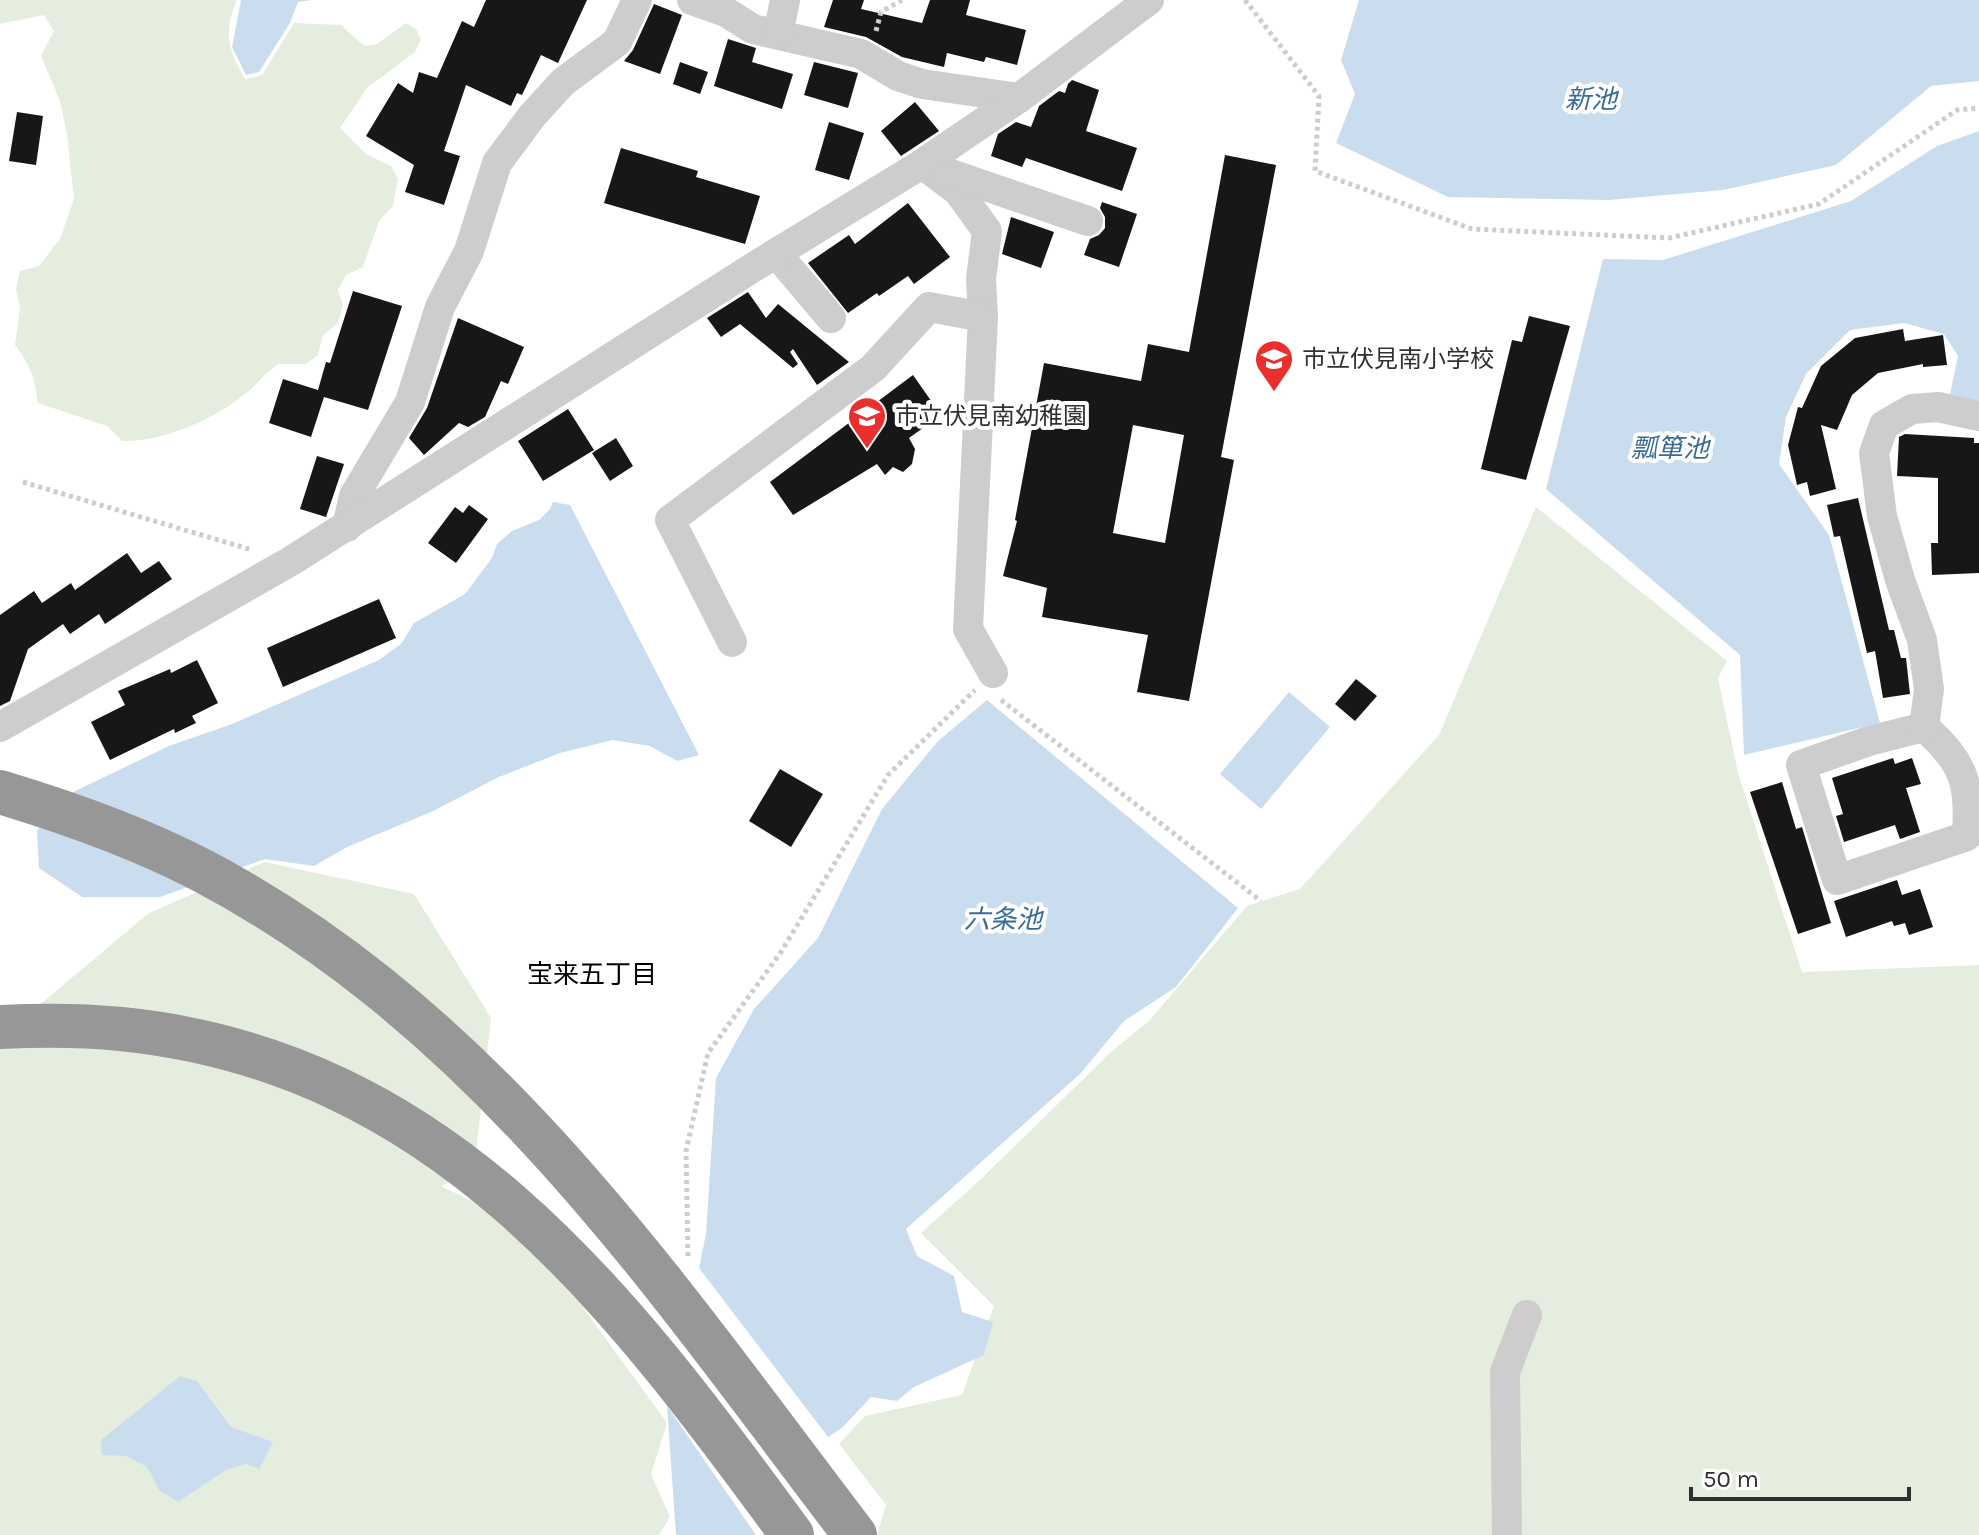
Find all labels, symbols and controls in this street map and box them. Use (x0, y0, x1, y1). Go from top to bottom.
water label: 新池 (1565, 84, 1620, 115)
school or university icon: 市立伏見南小学校 (1253, 338, 1295, 393)
place label: 市立伏見南小学校 (1302, 345, 1494, 373)
school or university icon: 市立伏見南幼稚園 (846, 395, 888, 450)
place label: 市立伏見南幼稚園 (895, 402, 1087, 430)
water label: 瓢箪池 (1631, 433, 1712, 464)
water label: 六条池 (964, 904, 1045, 935)
district label: 宝来五丁目 (527, 959, 657, 990)
scale bar (1691, 1451, 1909, 1501)
text: 50 m (1703, 1465, 1759, 1493)

